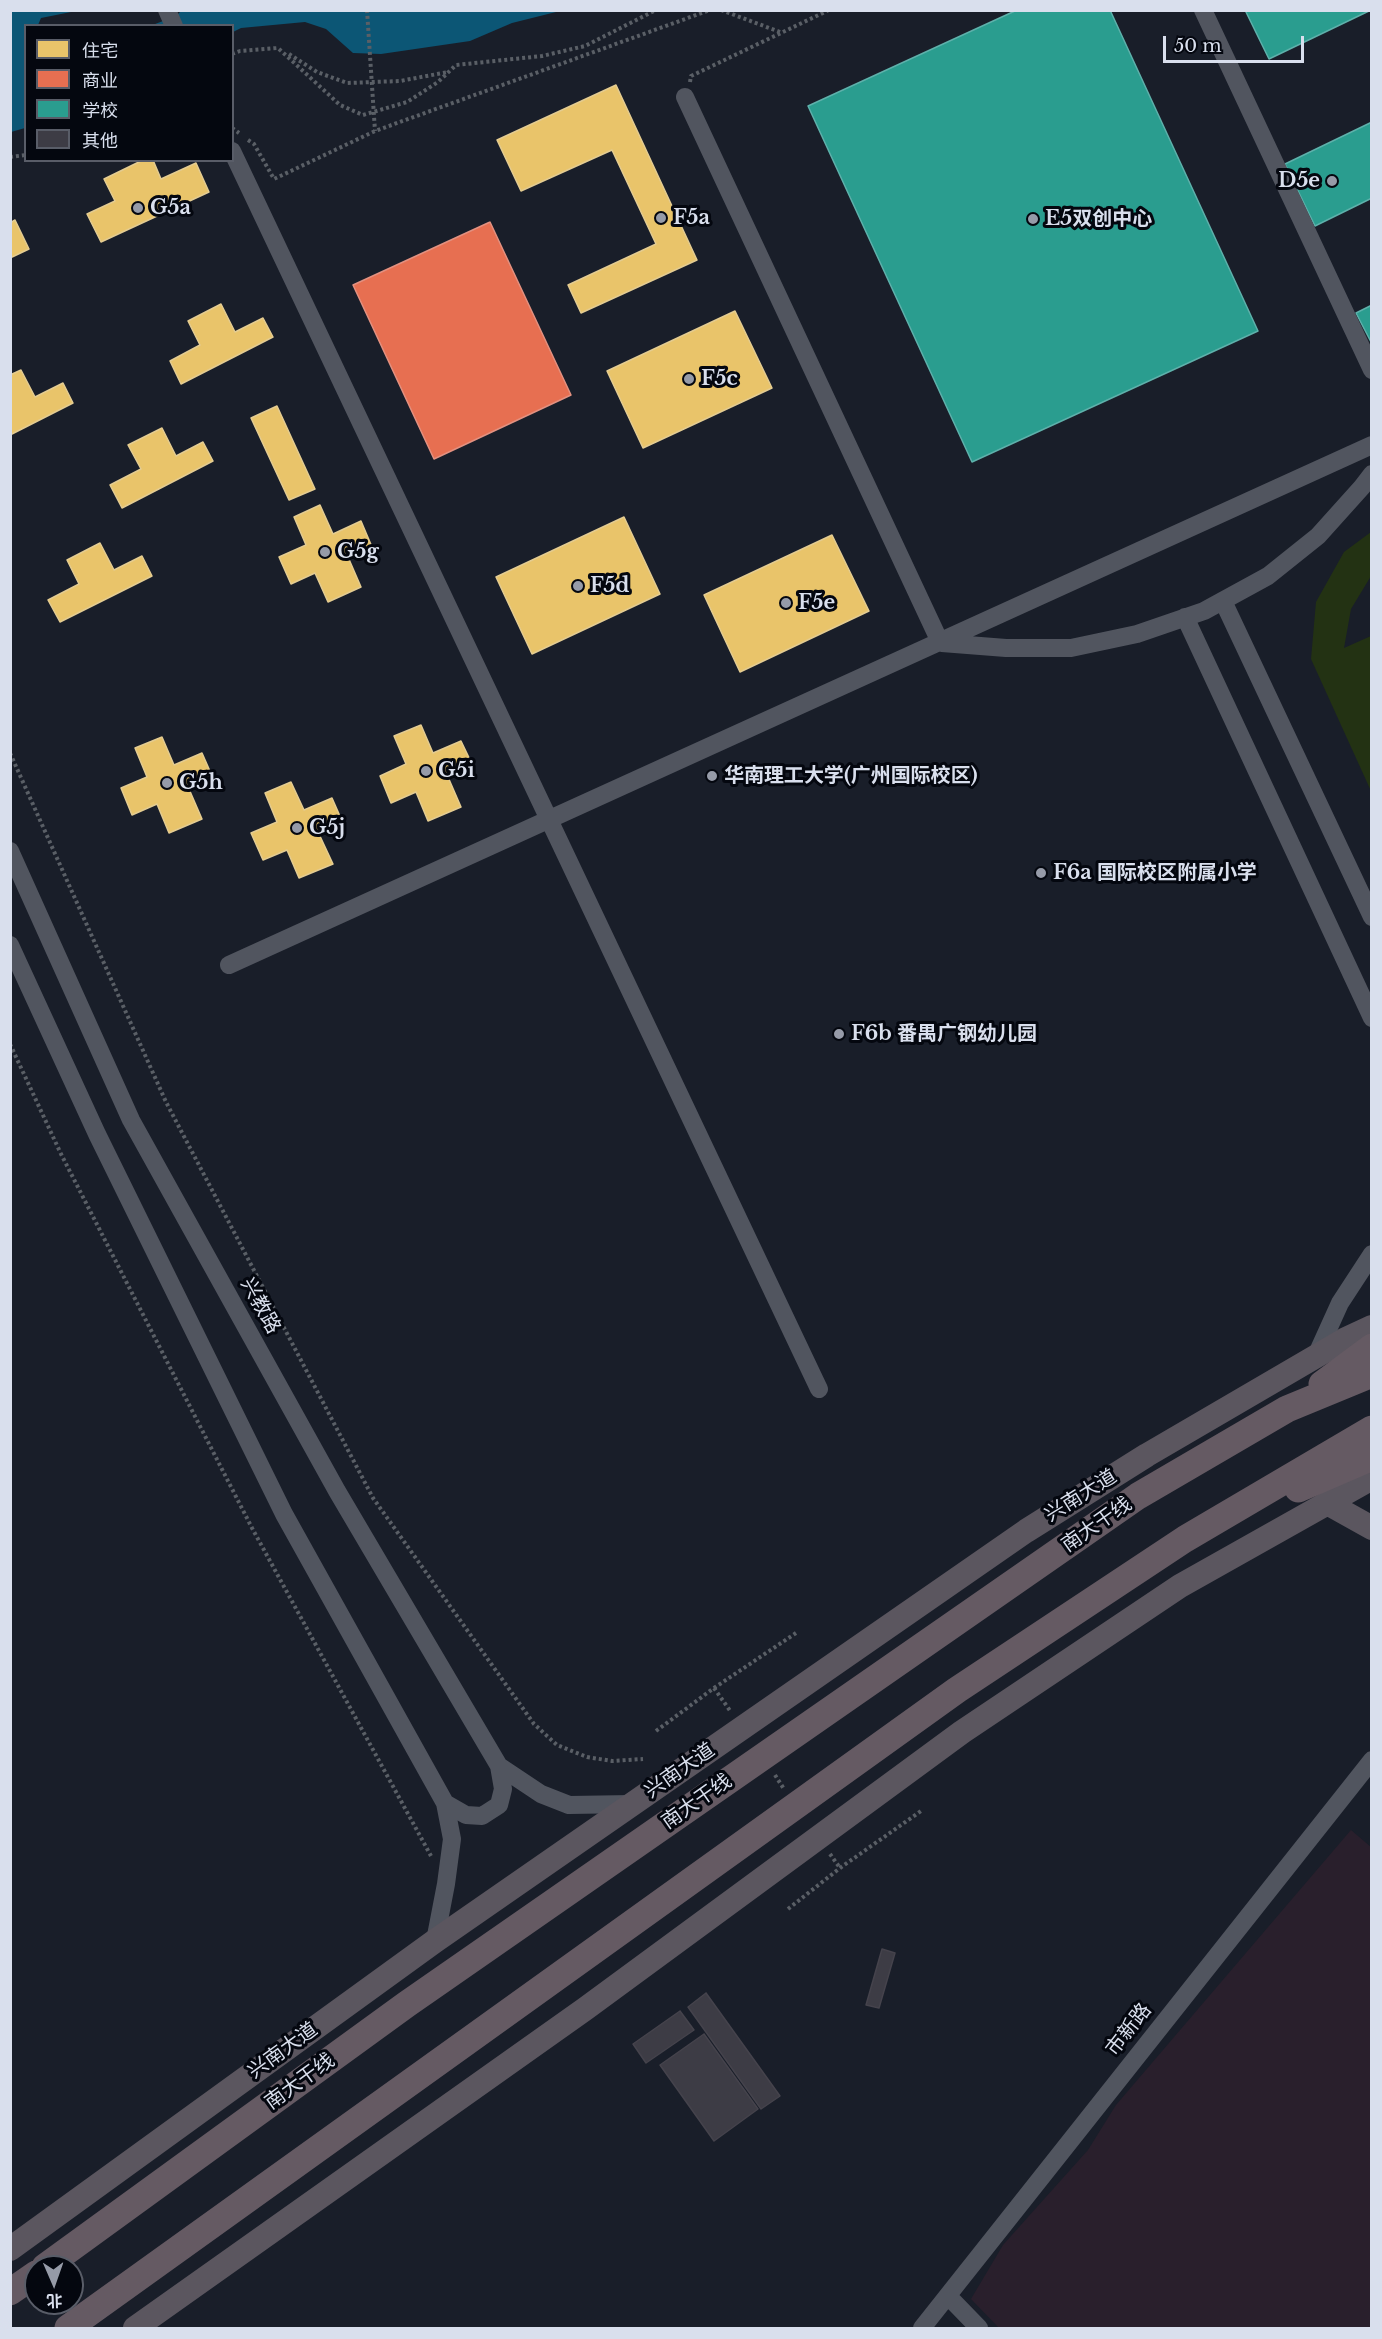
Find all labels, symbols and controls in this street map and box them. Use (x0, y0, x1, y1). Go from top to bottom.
legend (24, 24, 234, 162)
scale bar (1166, 24, 1307, 62)
text: 50 m (1174, 35, 1222, 57)
text: 住宅 (82, 40, 118, 62)
text: 商业 (82, 70, 118, 92)
text: 学校 (82, 100, 118, 122)
text: 其他 (82, 130, 118, 152)
place label: D5e (1278, 169, 1320, 193)
marker: D5e (1325, 174, 1339, 188)
place label: G5a (150, 196, 191, 220)
marker: G5a (131, 201, 145, 215)
place label: F5a (673, 206, 710, 230)
place label: E5双创中心 (1045, 207, 1152, 231)
marker: F5a (654, 211, 668, 225)
marker: E5双创中心 (1026, 212, 1040, 226)
place label: F5c (701, 367, 738, 391)
marker: F5c (682, 372, 696, 386)
place label: G5g (337, 540, 379, 564)
marker: G5g (318, 545, 332, 559)
place label: F5d (590, 574, 629, 598)
marker: F5d (571, 579, 585, 593)
place label: F5e (798, 591, 835, 615)
marker: F5e (779, 596, 793, 610)
place label: G5i (438, 759, 475, 783)
marker: G5i (419, 764, 433, 778)
place label: 华南理工大学(广州国际校区) (724, 764, 978, 788)
marker: 华南理工大学(广州国际校区) (705, 769, 719, 783)
place label: G5h (179, 771, 223, 795)
marker: G5h (160, 776, 174, 790)
place label: G5j (309, 816, 345, 840)
marker: G5j (290, 821, 304, 835)
place label: F6a 国际校区附属小学 (1053, 861, 1257, 885)
marker: F6a 国际校区附属小学 (1034, 866, 1048, 880)
place label: F6b 番禺广钢幼儿园 (851, 1022, 1037, 1046)
marker: F6b 番禺广钢幼儿园 (832, 1027, 846, 1041)
street label: 兴教路 (235, 1274, 285, 1338)
street label: 兴南大道 (1041, 1465, 1121, 1527)
street label: 南大干线 (1057, 1492, 1137, 1558)
street label: 兴南大道 (640, 1738, 720, 1804)
street label: 南大干线 (657, 1769, 737, 1835)
street label: 市新路 (1101, 1999, 1157, 2061)
street label: 兴南大道 (244, 2018, 322, 2084)
street label: 南大干线 (261, 2049, 339, 2115)
north arrow (24, 2255, 84, 2315)
text: 北 (46, 2291, 63, 2311)

